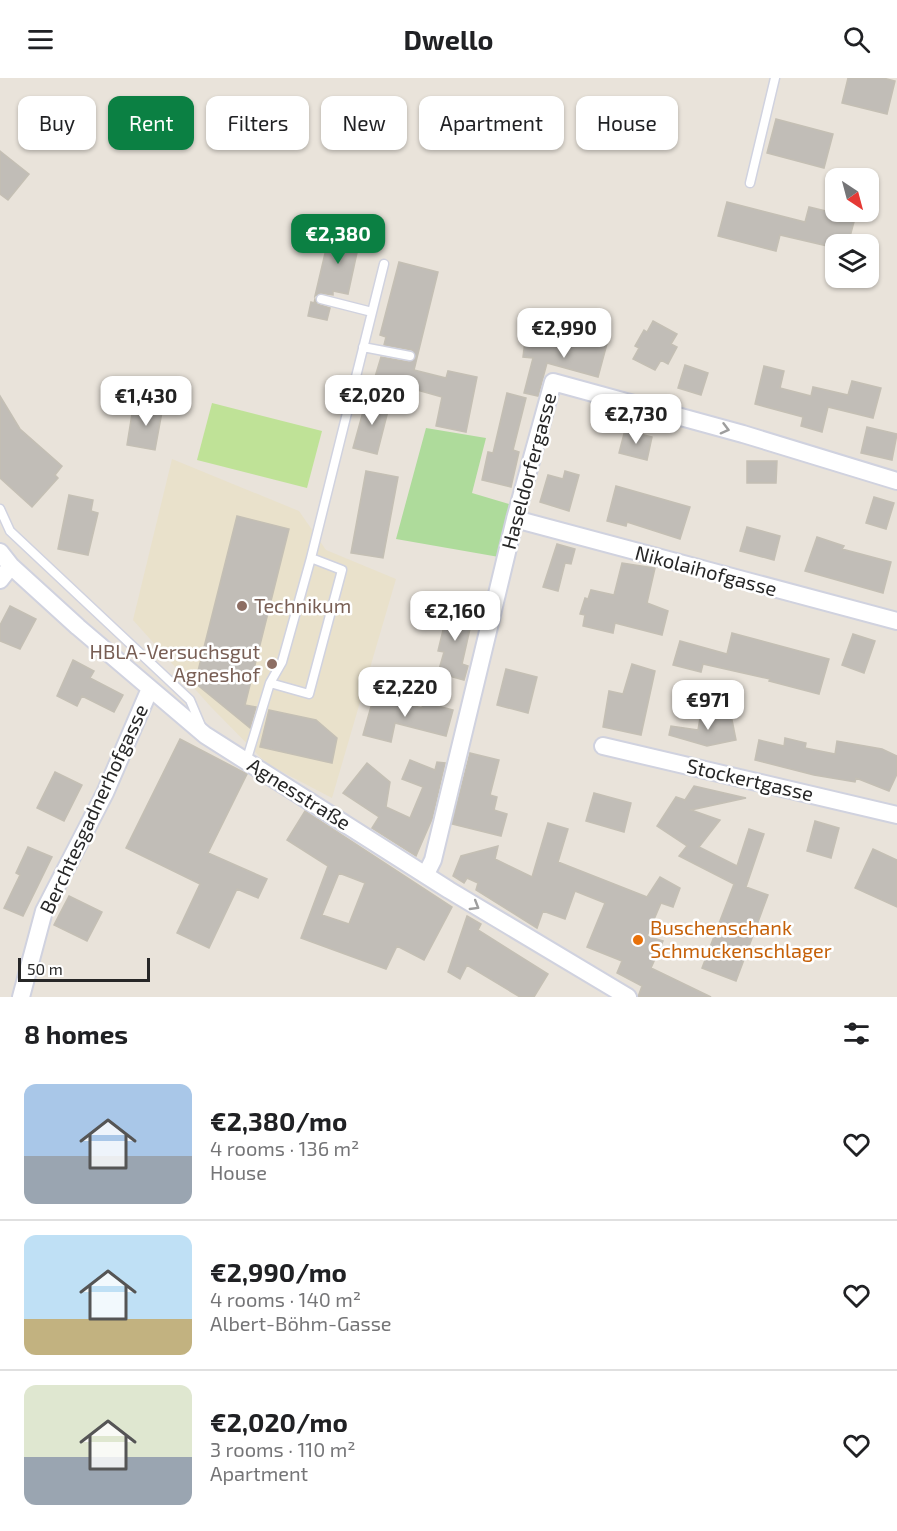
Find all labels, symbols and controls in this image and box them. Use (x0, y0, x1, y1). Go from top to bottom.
icon: menu (24, 23, 57, 56)
text: Dwello (403, 23, 494, 55)
icon: search (840, 23, 873, 56)
chip: Buy (18, 96, 96, 150)
chip: Rent (108, 96, 194, 150)
chip: Filters (206, 96, 309, 150)
chip: New (321, 96, 407, 150)
chip: Apartment (419, 96, 564, 150)
chip: House (576, 96, 678, 150)
north arrow (825, 168, 879, 222)
map controls (825, 168, 879, 288)
pin: €2,380 (289, 214, 387, 265)
text: €2,380 (305, 221, 371, 245)
button: layers (825, 234, 879, 288)
pin: €2,990 (515, 308, 613, 359)
text: €2,990 (531, 315, 597, 339)
pin: €2,020 (323, 375, 421, 426)
pin: €1,430 (97, 376, 195, 427)
text: €2,020 (339, 382, 405, 406)
text: €1,430 (115, 383, 177, 407)
street label: Haseldorfergasse (496, 390, 560, 552)
pin: €2,730 (587, 394, 685, 445)
text: €2,730 (604, 401, 668, 425)
one-way arrow (719, 422, 730, 434)
street label: Nikolaihofgasse (633, 540, 780, 600)
pin: €2,160 (406, 591, 504, 642)
place label: Technikum (254, 593, 351, 617)
text: €2,160 (424, 598, 486, 622)
marker: Technikum (235, 599, 249, 613)
place label: HBLA-Versuchsgut Agneshof (90, 639, 260, 686)
marker: HBLA-Versuchsgut Agneshof (265, 657, 279, 671)
pin: €2,220 (356, 667, 454, 718)
text: €2,220 (372, 674, 438, 698)
pin: €971 (672, 680, 744, 731)
text: €971 (686, 687, 730, 711)
street label: Berchtesgadnerhofgasse (34, 700, 152, 917)
street label: Agnesstraße (244, 752, 356, 834)
street label: Stockertgasse (685, 753, 816, 805)
one-way arrow (469, 898, 479, 910)
place label: Buschenschank Schmuckenschlager (650, 915, 832, 962)
marker: Buschenschank Schmuckenschlager (631, 933, 645, 947)
scale bar (18, 955, 150, 982)
text: 50 m (27, 959, 63, 978)
icon: filters (840, 1017, 873, 1050)
text: 8 homes (24, 1018, 128, 1049)
text: €2,380/mo (210, 1105, 347, 1136)
icon: home (72, 1108, 144, 1180)
icon: heart (840, 1128, 873, 1161)
text: 4 rooms · 136 m² (210, 1136, 359, 1160)
text: House (210, 1160, 267, 1184)
text: €2,990/mo (210, 1256, 347, 1287)
icon: home (72, 1259, 144, 1331)
icon: heart (840, 1279, 873, 1312)
text: 4 rooms · 140 m² (210, 1287, 361, 1311)
text: Albert-Böhm-Gasse (210, 1311, 392, 1335)
text: €2,020/mo (210, 1406, 348, 1437)
icon: home (72, 1409, 144, 1481)
icon: heart (840, 1429, 873, 1462)
text: 3 rooms · 110 m² (210, 1437, 356, 1461)
text: Apartment (210, 1461, 308, 1485)

